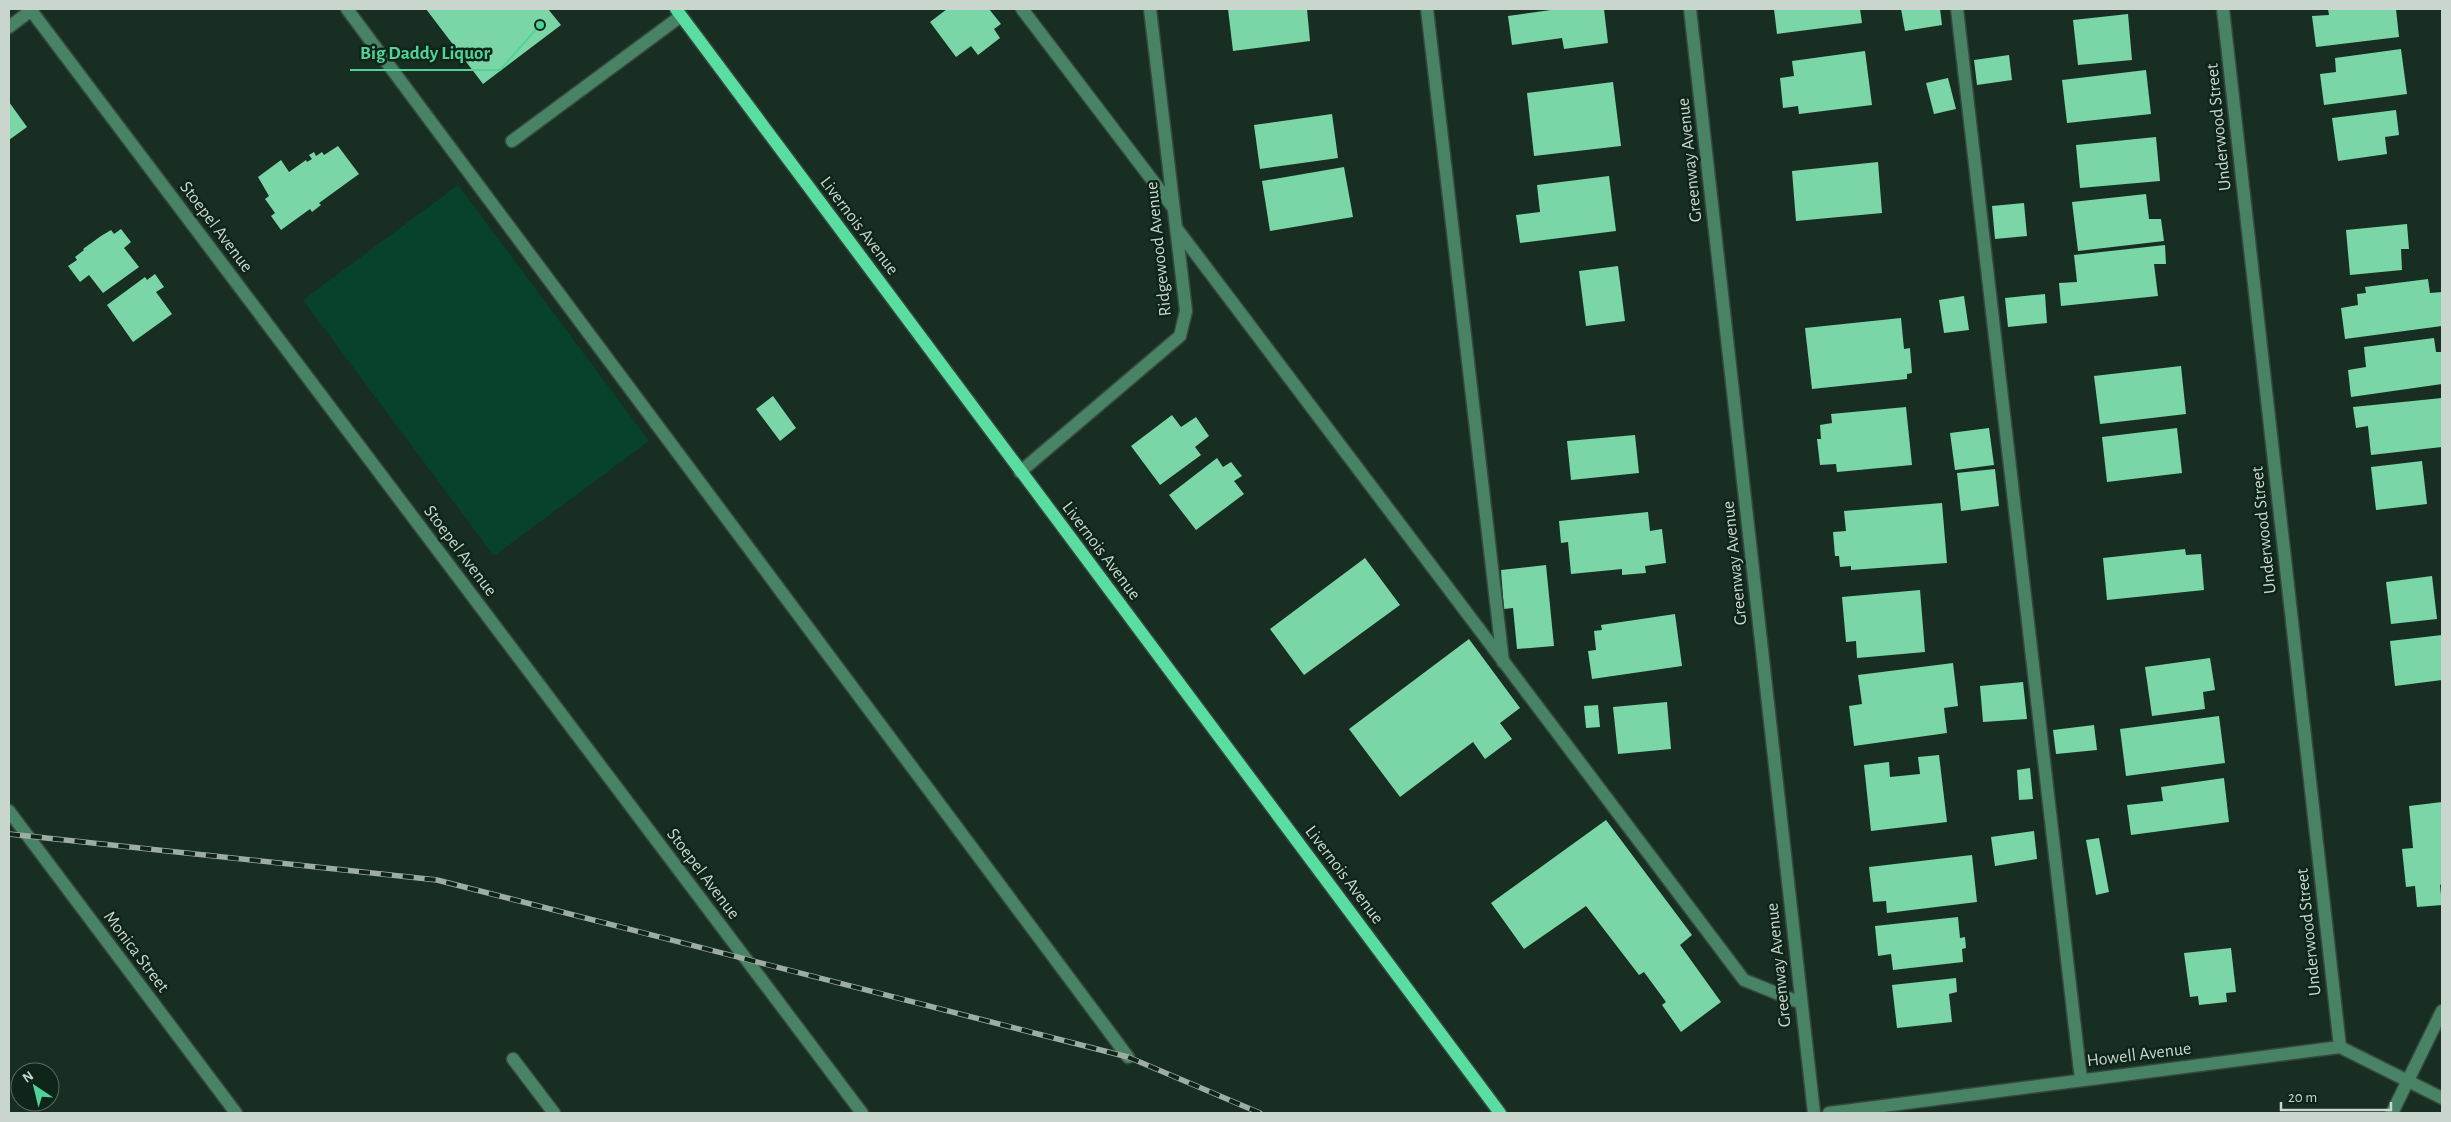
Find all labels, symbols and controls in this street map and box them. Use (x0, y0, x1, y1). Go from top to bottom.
callout: Big Daddy Liquor (350, 36, 500, 70)
text: Big Daddy Liquor (360, 44, 490, 63)
street label: Underwood Street (2203, 62, 2235, 192)
street label: Greenway Avenue (1675, 97, 1705, 223)
street label: Livernois Avenue (816, 174, 902, 278)
street label: Stoepel Avenue (176, 178, 256, 276)
street label: Ridgewood Avenue (1143, 181, 1175, 317)
street label: Underwood Street (2248, 465, 2280, 595)
street label: Livernois Avenue (1058, 499, 1144, 603)
street label: Greenway Avenue (1720, 500, 1750, 626)
street label: Stoepel Avenue (420, 502, 500, 600)
street label: Livernois Avenue (1301, 823, 1387, 927)
street label: Stoepel Avenue (663, 825, 743, 923)
street label: Underwood Street (2293, 867, 2325, 997)
street label: Greenway Avenue (1764, 902, 1794, 1028)
street label: Monica Street (100, 908, 172, 996)
street label: Howell Avenue (2086, 1040, 2192, 1070)
north arrow (10, 1062, 60, 1112)
text: N (20, 1069, 36, 1086)
scale bar (2281, 1080, 2391, 1112)
text: 20 m (2288, 1090, 2317, 1105)

